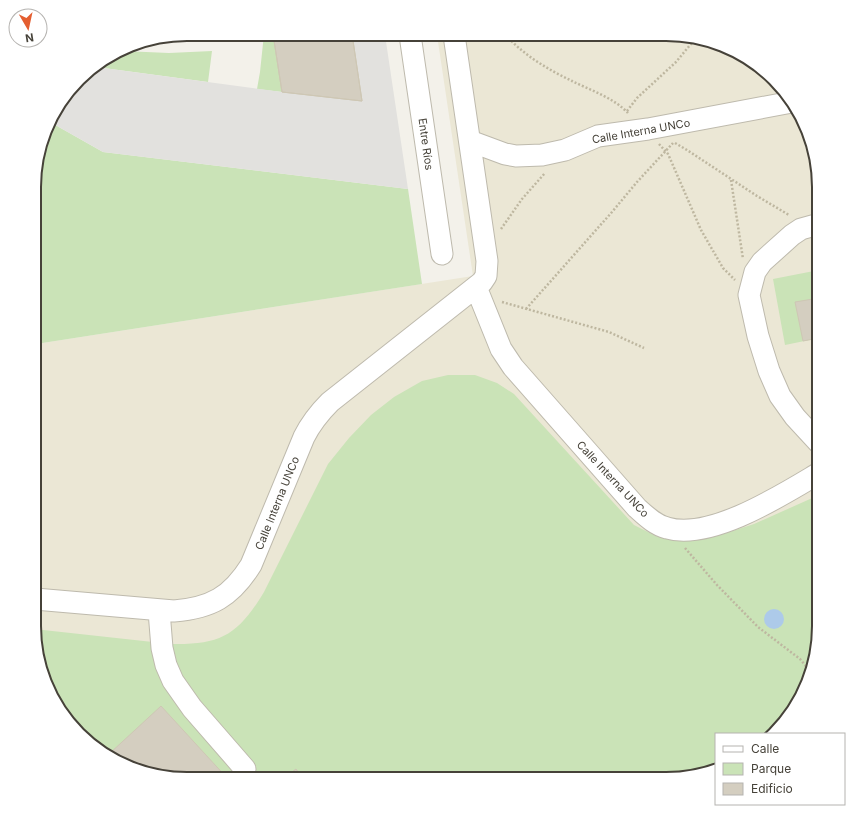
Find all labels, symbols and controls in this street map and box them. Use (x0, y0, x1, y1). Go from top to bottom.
north arrow (8, 8, 48, 48)
text: N (24, 30, 35, 45)
street label: Calle Interna UNCo (591, 115, 692, 147)
street label: Entre Ríos (415, 117, 437, 171)
street label: Calle Interna UNCo (574, 438, 652, 520)
street label: Calle Interna UNCo (252, 454, 302, 552)
legend (715, 733, 845, 805)
text: Calle (751, 741, 779, 756)
text: Parque (751, 761, 791, 776)
text: Edificio (751, 781, 793, 796)

